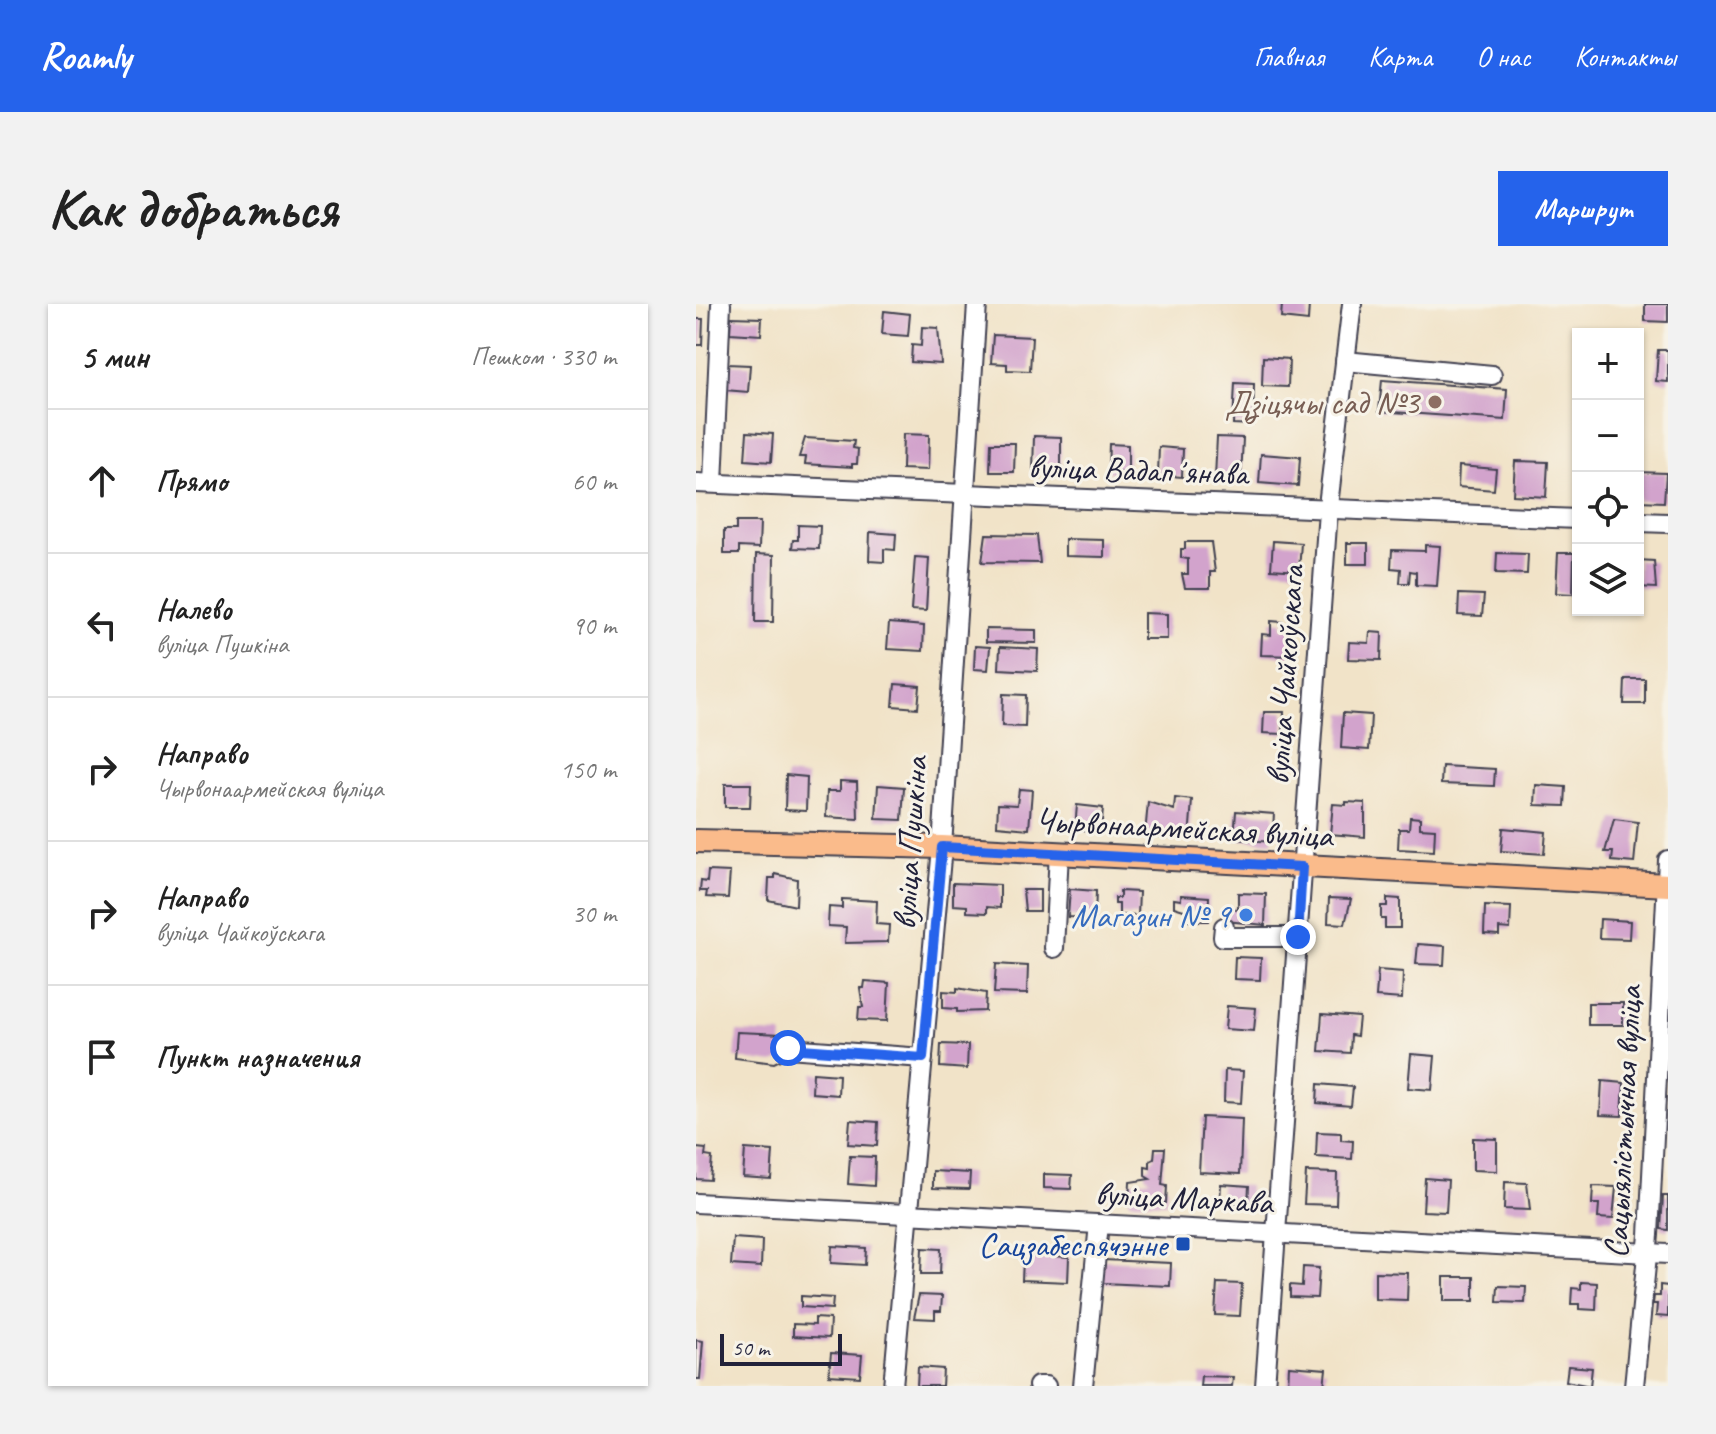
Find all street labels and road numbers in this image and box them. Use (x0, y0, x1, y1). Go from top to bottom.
street label: вуліца Вадапʼянава (1028, 444, 1251, 495)
street label: вуліца Чайкоўскага (1255, 562, 1314, 786)
street label: вуліца Пушкіна (882, 753, 937, 931)
street label: Чырвонаармейская вуліца (1034, 798, 1336, 857)
street label: Сацыялістычная вуліца (1594, 983, 1651, 1259)
street label: вуліца Маркава (1094, 1171, 1276, 1224)

